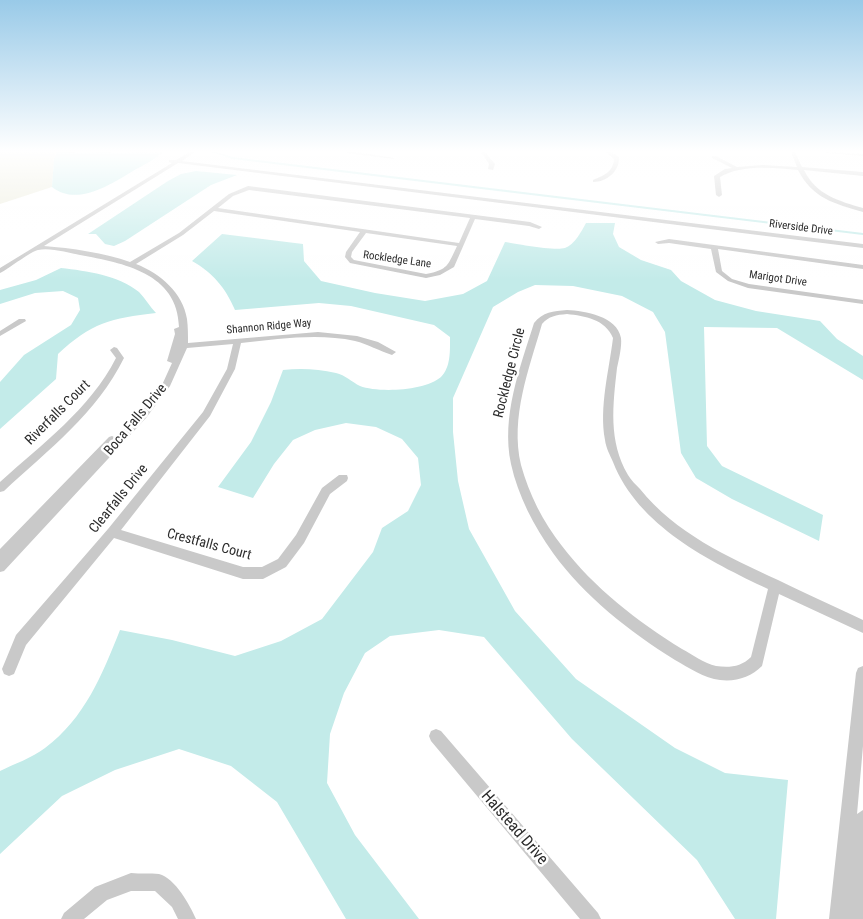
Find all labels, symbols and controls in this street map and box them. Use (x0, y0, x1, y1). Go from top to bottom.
street label: Riverside Drive (768, 218, 834, 238)
street label: Rockledge Lane (362, 249, 432, 271)
street label: Marigot Drive (748, 268, 808, 290)
street label: Shannon Ridge Way (226, 317, 312, 337)
street label: Rockledge Circle (491, 326, 529, 420)
street label: Riverfalls Court (22, 377, 94, 449)
street label: Boca Falls Drive (101, 381, 171, 459)
street label: Clearfalls Drive (86, 461, 152, 537)
street label: Crestfalls Court (165, 526, 253, 564)
street label: Halstead Drive (477, 787, 551, 869)

